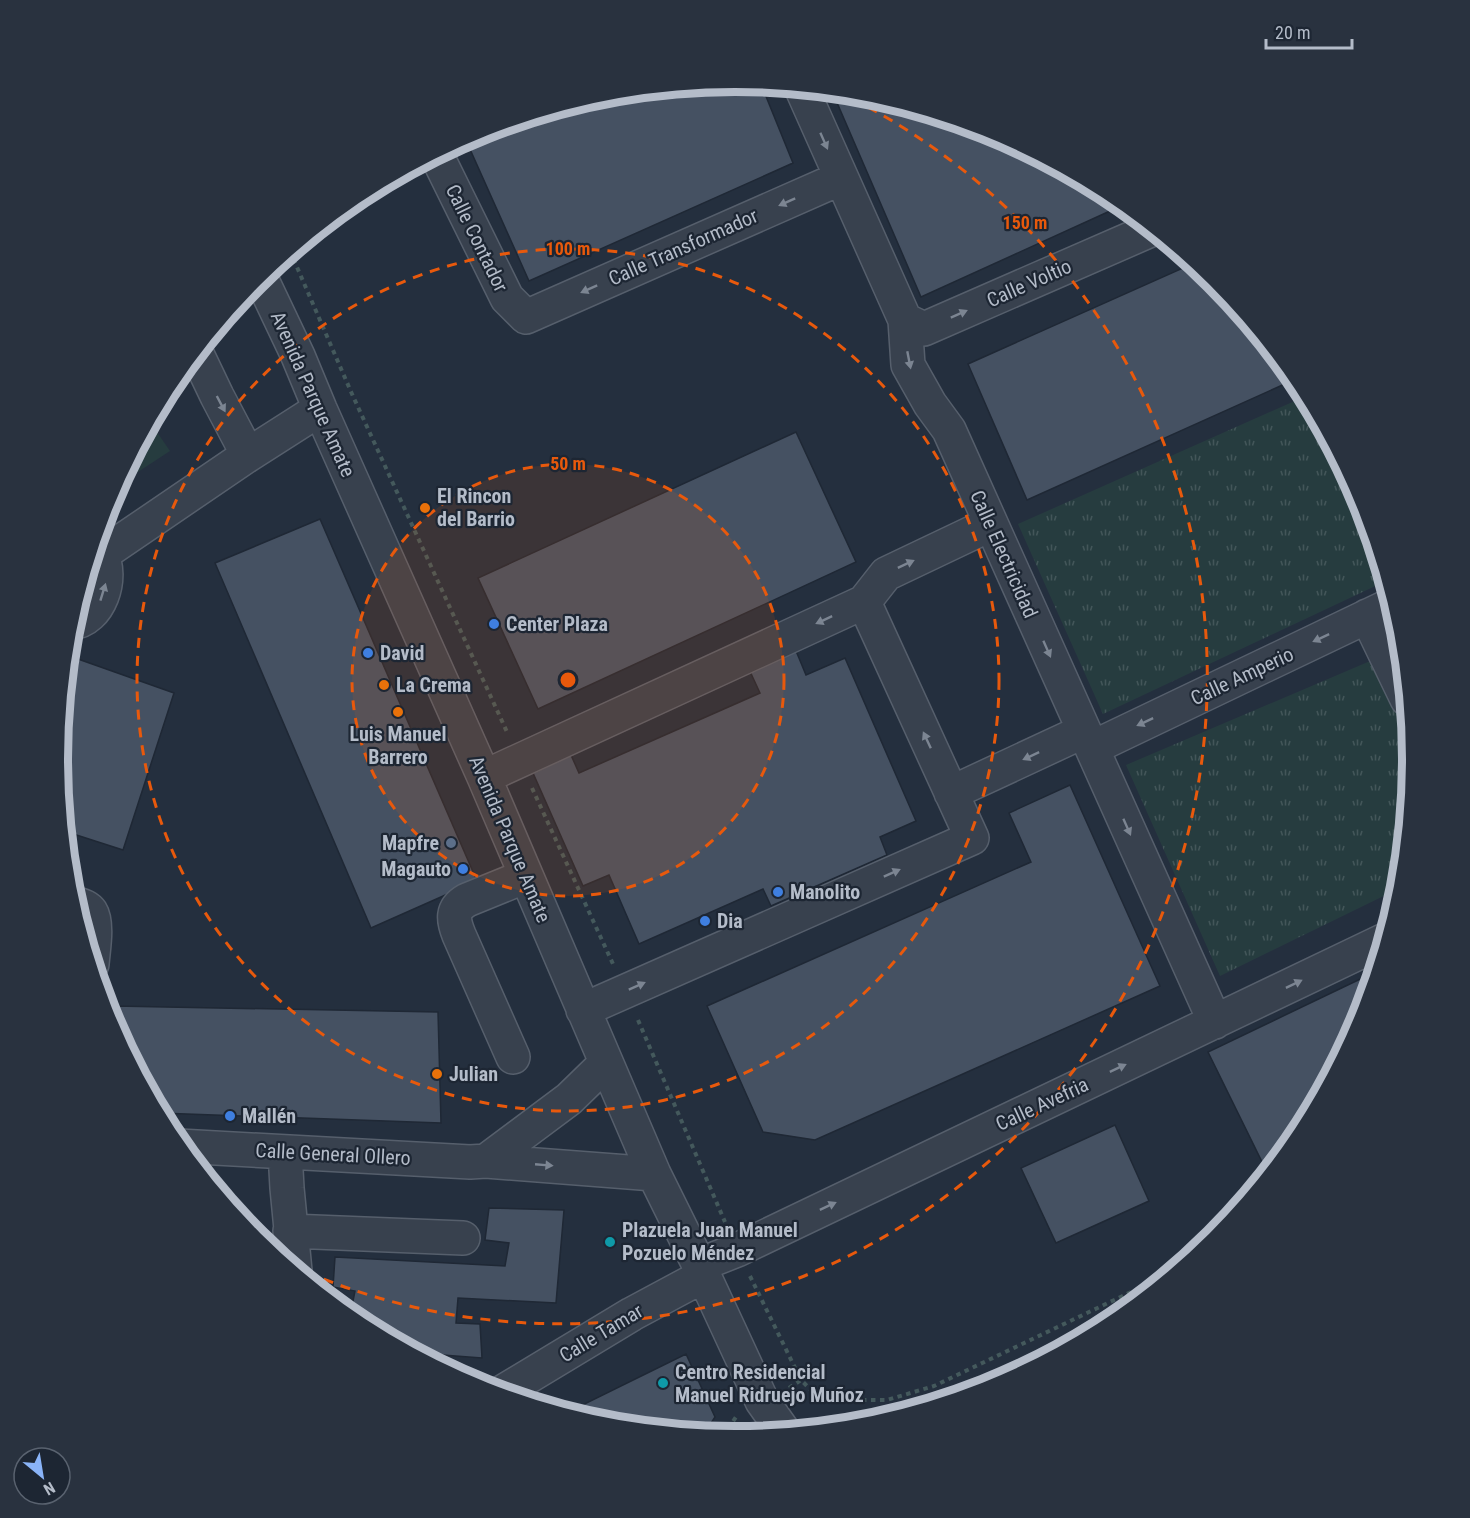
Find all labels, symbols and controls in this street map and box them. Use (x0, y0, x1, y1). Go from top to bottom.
scale bar (1266, 12, 1352, 50)
text: 20 m (1275, 22, 1310, 43)
one-way arrow (820, 132, 829, 150)
street label: Calle Contador (441, 180, 513, 296)
one-way arrow (778, 198, 796, 207)
street label: Calle Transformador (605, 203, 761, 291)
text: 150 m (1003, 212, 1047, 233)
text: 100 m (546, 238, 590, 259)
street label: Calle Voltio (983, 254, 1075, 312)
one-way arrow (581, 284, 598, 293)
street label: Avenida Parque Amate (266, 307, 360, 481)
one-way arrow (950, 309, 968, 319)
one-way arrow (905, 351, 914, 370)
one-way arrow (216, 396, 226, 413)
text: 50 m (550, 453, 586, 474)
place label: El Rincon del Barrio (437, 484, 515, 531)
street label: Calle Electricidad (965, 487, 1043, 621)
marker: El Rincon del Barrio (418, 501, 432, 515)
one-way arrow (898, 560, 915, 569)
one-way arrow (99, 583, 108, 601)
place label: Center Plaza (506, 612, 608, 636)
one-way arrow (816, 616, 833, 625)
marker: Center Plaza (487, 617, 501, 631)
one-way arrow (1313, 633, 1330, 642)
one-way arrow (1042, 640, 1052, 658)
place label: David (380, 641, 425, 665)
street label: Calle Amperio (1187, 642, 1297, 710)
marker: David (361, 646, 375, 660)
centre of rings (558, 670, 578, 690)
place label: La Crema (396, 673, 471, 697)
marker: La Crema (377, 678, 391, 692)
marker: Luis Manuel Barrero (391, 705, 405, 719)
one-way arrow (1137, 717, 1154, 726)
place label: Luis Manuel Barrero (350, 722, 446, 769)
one-way arrow (922, 731, 932, 749)
one-way arrow (1022, 751, 1039, 760)
street label: Avenida Parque Amate (464, 752, 556, 926)
one-way arrow (1122, 818, 1132, 836)
place label: Mapfre (382, 831, 439, 855)
marker: Mapfre (444, 836, 458, 850)
place label: Magauto (381, 857, 451, 881)
marker: Magauto (456, 862, 470, 876)
one-way arrow (883, 868, 901, 878)
place label: Manolito (790, 880, 860, 904)
marker: Manolito (771, 885, 785, 899)
place label: Dia (717, 909, 743, 933)
marker: Dia (698, 914, 712, 928)
one-way arrow (1286, 979, 1303, 988)
one-way arrow (628, 981, 646, 991)
place label: Julian (449, 1062, 498, 1086)
one-way arrow (1110, 1063, 1127, 1072)
marker: Julian (430, 1067, 444, 1081)
street label: Calle Avefria (992, 1072, 1092, 1136)
place label: Mallén (242, 1104, 296, 1128)
marker: Mallén (223, 1109, 237, 1123)
street label: Calle General Ollero (255, 1138, 411, 1170)
one-way arrow (535, 1161, 554, 1170)
one-way arrow (820, 1202, 837, 1211)
place label: Plazuela Juan Manuel Pozuelo Méndez (622, 1218, 798, 1265)
marker: Plazuela Juan Manuel Pozuelo Méndez (603, 1235, 617, 1249)
street label: Calle Tamar (555, 1299, 647, 1367)
place label: Centro Residencial Manuel Ridruejo Muñoz (675, 1360, 864, 1407)
marker: Centro Residencial Manuel Ridruejo Muñoz (656, 1376, 670, 1390)
north arrow (12, 1446, 72, 1506)
text: N (40, 1478, 58, 1499)

